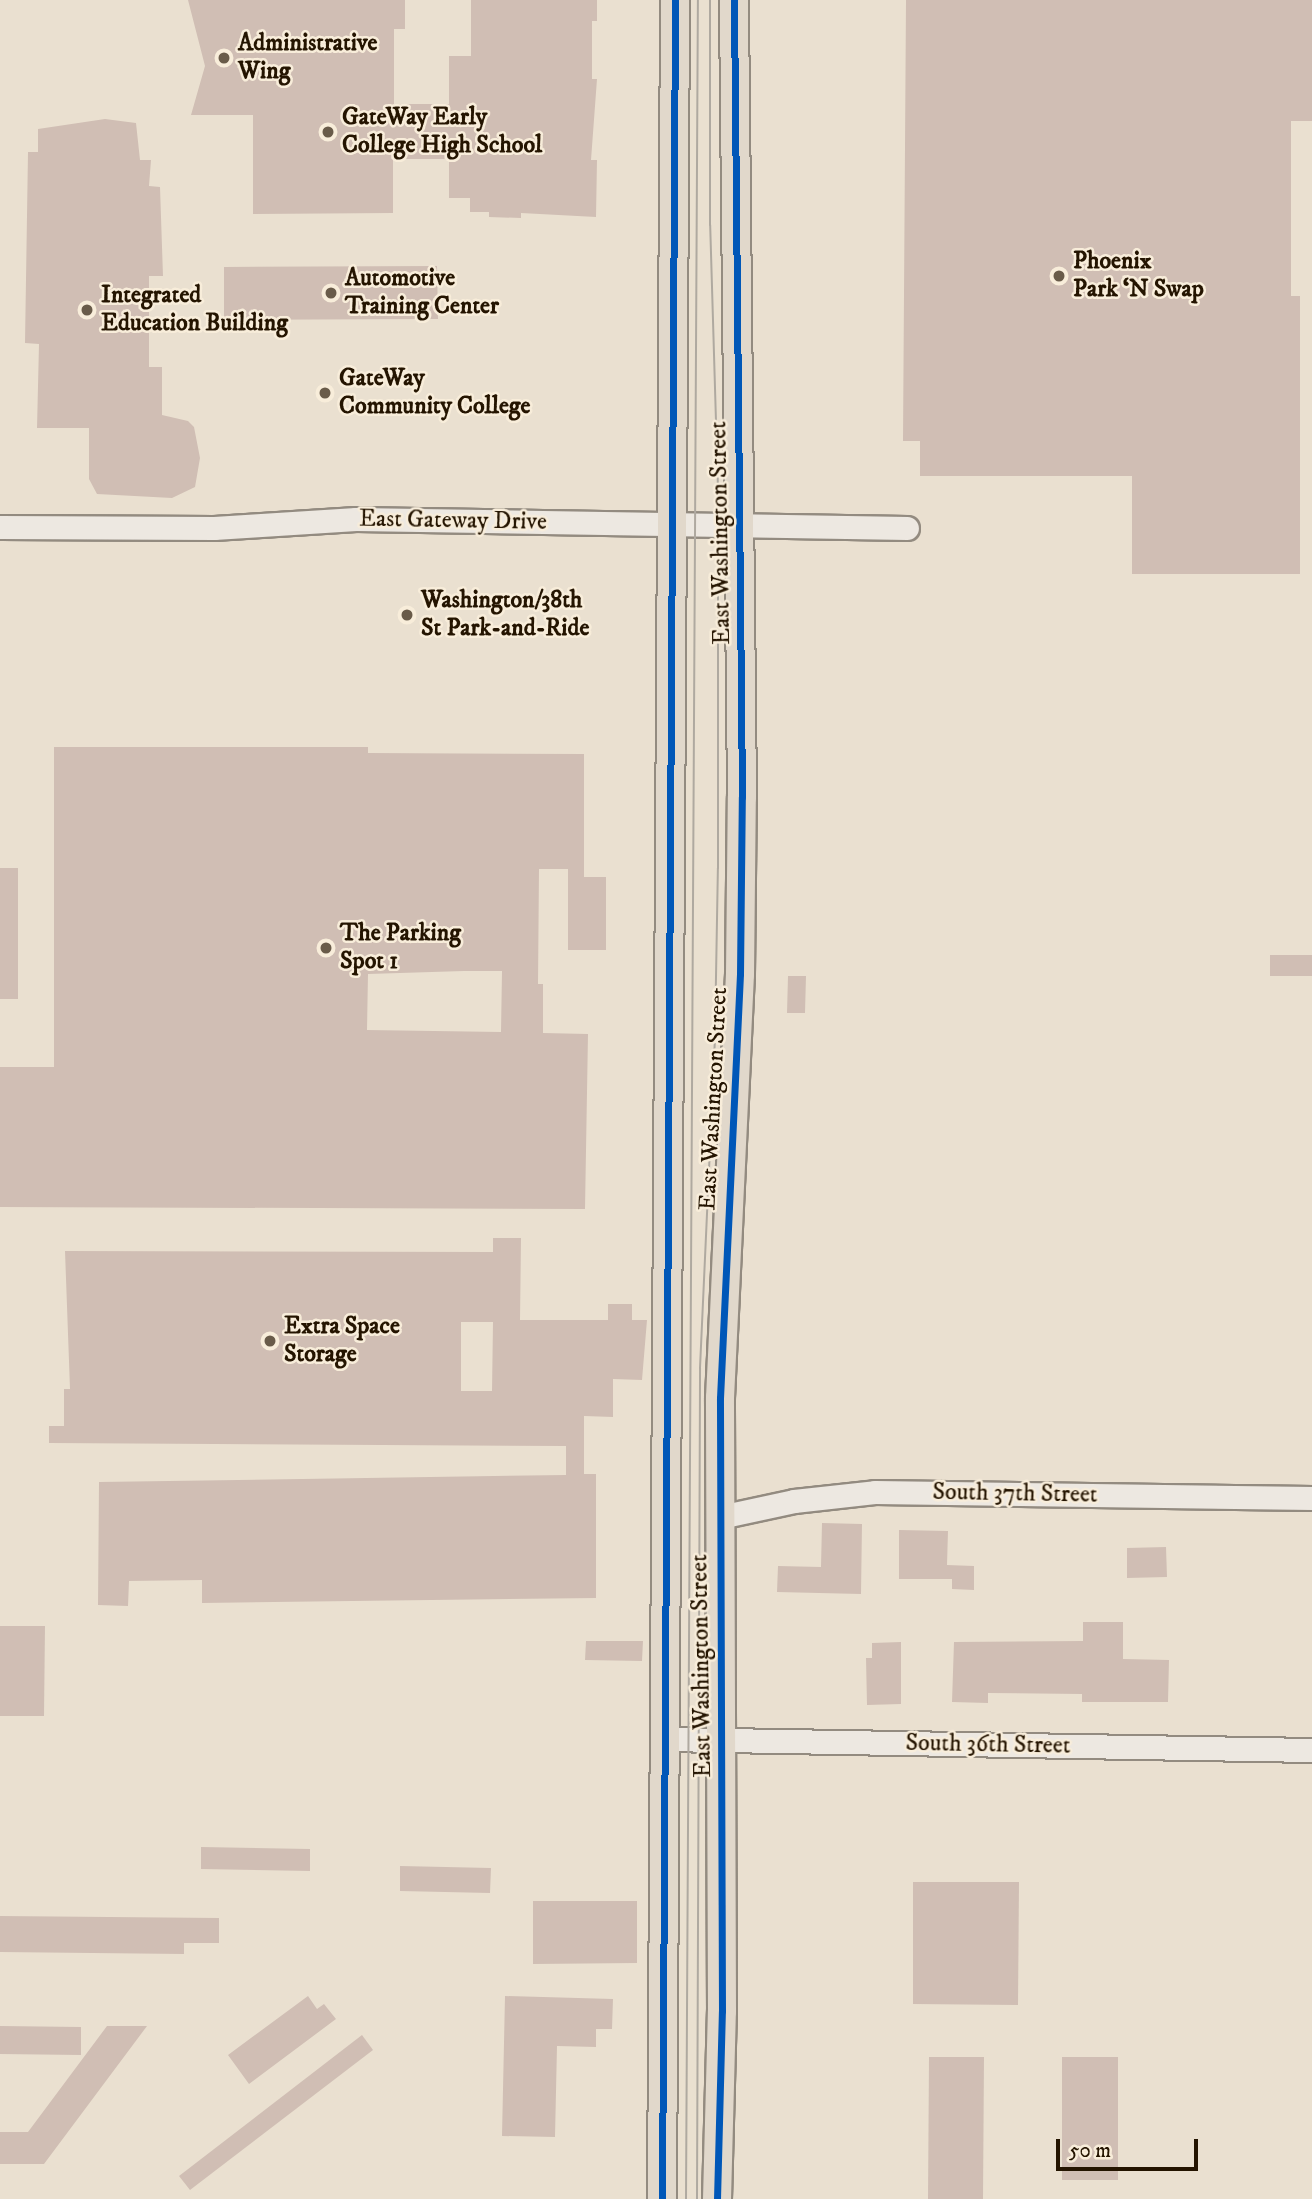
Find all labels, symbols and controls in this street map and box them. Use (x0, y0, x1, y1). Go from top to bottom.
place label: Administrative Wing (238, 30, 377, 86)
marker: Administrative Wing (216, 50, 232, 66)
place label: GateWay Early College High School (342, 104, 542, 160)
marker: GateWay Early College High School (320, 124, 336, 140)
place label: Phoenix Park ‘N Swap (1073, 248, 1204, 304)
place label: Automotive Training Center (345, 265, 499, 321)
marker: Phoenix Park ‘N Swap (1051, 268, 1067, 284)
place label: Integrated Education Building (101, 282, 288, 338)
marker: Automotive Training Center (323, 285, 339, 301)
marker: Integrated Education Building (79, 302, 95, 318)
place label: GateWay Community College (339, 365, 530, 421)
marker: GateWay Community College (317, 385, 333, 401)
street label: East Washington Street (705, 421, 737, 645)
street label: East Gateway Drive (359, 505, 547, 537)
place label: Washington/38th St Park-and-Ride (421, 587, 589, 643)
marker: Washington/38th St Park-and-Ride (399, 607, 415, 623)
place label: The Parking Spot 1 (340, 920, 461, 976)
marker: The Parking Spot 1 (318, 940, 334, 956)
street label: East Washington Street (694, 987, 734, 1211)
place label: Extra Space Storage (284, 1313, 400, 1369)
marker: Extra Space Storage (262, 1333, 278, 1349)
street label: South 37th Street (932, 1478, 1098, 1510)
street label: East Washington Street (686, 1554, 718, 1778)
street label: South 36th Street (905, 1729, 1071, 1761)
scale bar (1060, 2126, 1202, 2170)
text: 50 m (1069, 2138, 1111, 2164)

